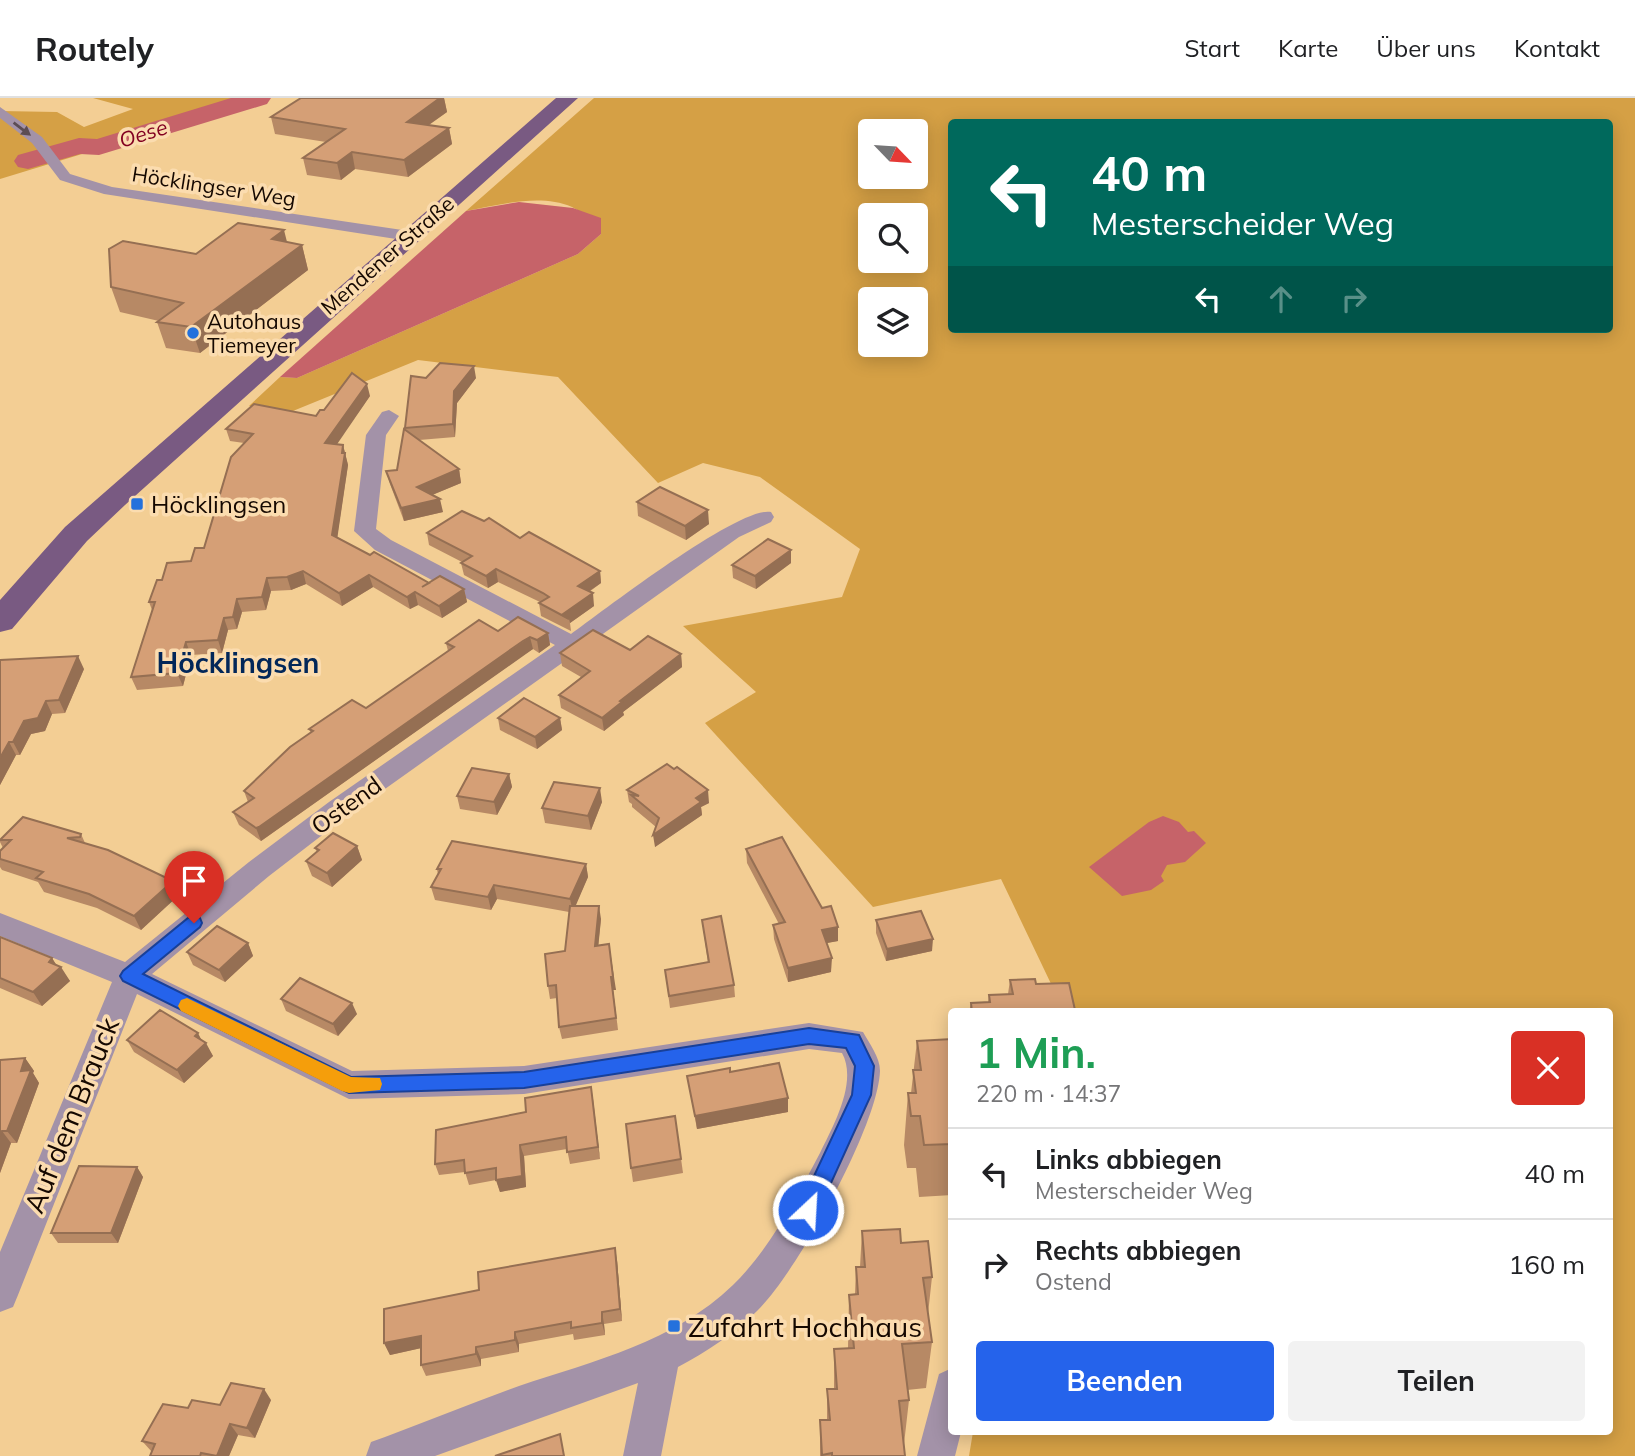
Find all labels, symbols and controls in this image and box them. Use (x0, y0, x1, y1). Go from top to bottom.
text: Routely (35, 28, 154, 69)
text: Start (1184, 33, 1240, 63)
text: Karte (1278, 33, 1338, 63)
text: Über uns (1376, 33, 1476, 63)
text: Kontakt (1514, 33, 1600, 63)
water label: Oese (116, 113, 170, 153)
north arrow (858, 119, 928, 189)
map controls (858, 119, 928, 357)
one-way arrow (13, 121, 31, 135)
text: 40 m (1091, 142, 1207, 203)
icon: left (976, 147, 1067, 238)
street label: Höcklingser Weg (130, 160, 298, 212)
street label: Mendener Straße (315, 190, 459, 320)
button: search (858, 203, 928, 273)
text: Mesterscheider Weg (1091, 203, 1394, 243)
icon: left (1189, 280, 1227, 318)
icon: ahead (1262, 280, 1300, 318)
icon: right (1335, 280, 1373, 318)
button: layers (858, 287, 928, 357)
place label: Autohaus Tiemeyer (207, 308, 301, 358)
marker: Autohaus Tiemeyer (185, 325, 201, 341)
place label: Höcklingsen (151, 489, 286, 519)
marker: Höcklingsen (129, 496, 145, 512)
district label: Höcklingsen (157, 645, 320, 680)
street label: Ostend (305, 769, 387, 841)
pin (164, 851, 224, 923)
icon: arrive (175, 862, 213, 900)
street label: Auf dem Brauck (16, 1012, 126, 1218)
text: 1 Min. (976, 1026, 1096, 1079)
button: close (1511, 1031, 1585, 1105)
text: 220 m · 14:37 (976, 1079, 1121, 1108)
text: Links abbiegen (1035, 1143, 1222, 1176)
icon: left (976, 1155, 1014, 1193)
text: 40 m (1524, 1157, 1585, 1190)
position arrow (771, 1173, 845, 1247)
text: Mesterscheider Weg (1035, 1176, 1253, 1205)
text: Rechts abbiegen (1035, 1234, 1241, 1267)
icon: right (976, 1246, 1014, 1284)
text: 160 m (1509, 1248, 1585, 1281)
text: Ostend (1035, 1267, 1112, 1296)
place label: Zufahrt Hochhaus (688, 1309, 922, 1344)
marker: Zufahrt Hochhaus (666, 1318, 682, 1334)
button: Beenden (976, 1341, 1274, 1421)
button: Teilen (1288, 1341, 1585, 1421)

